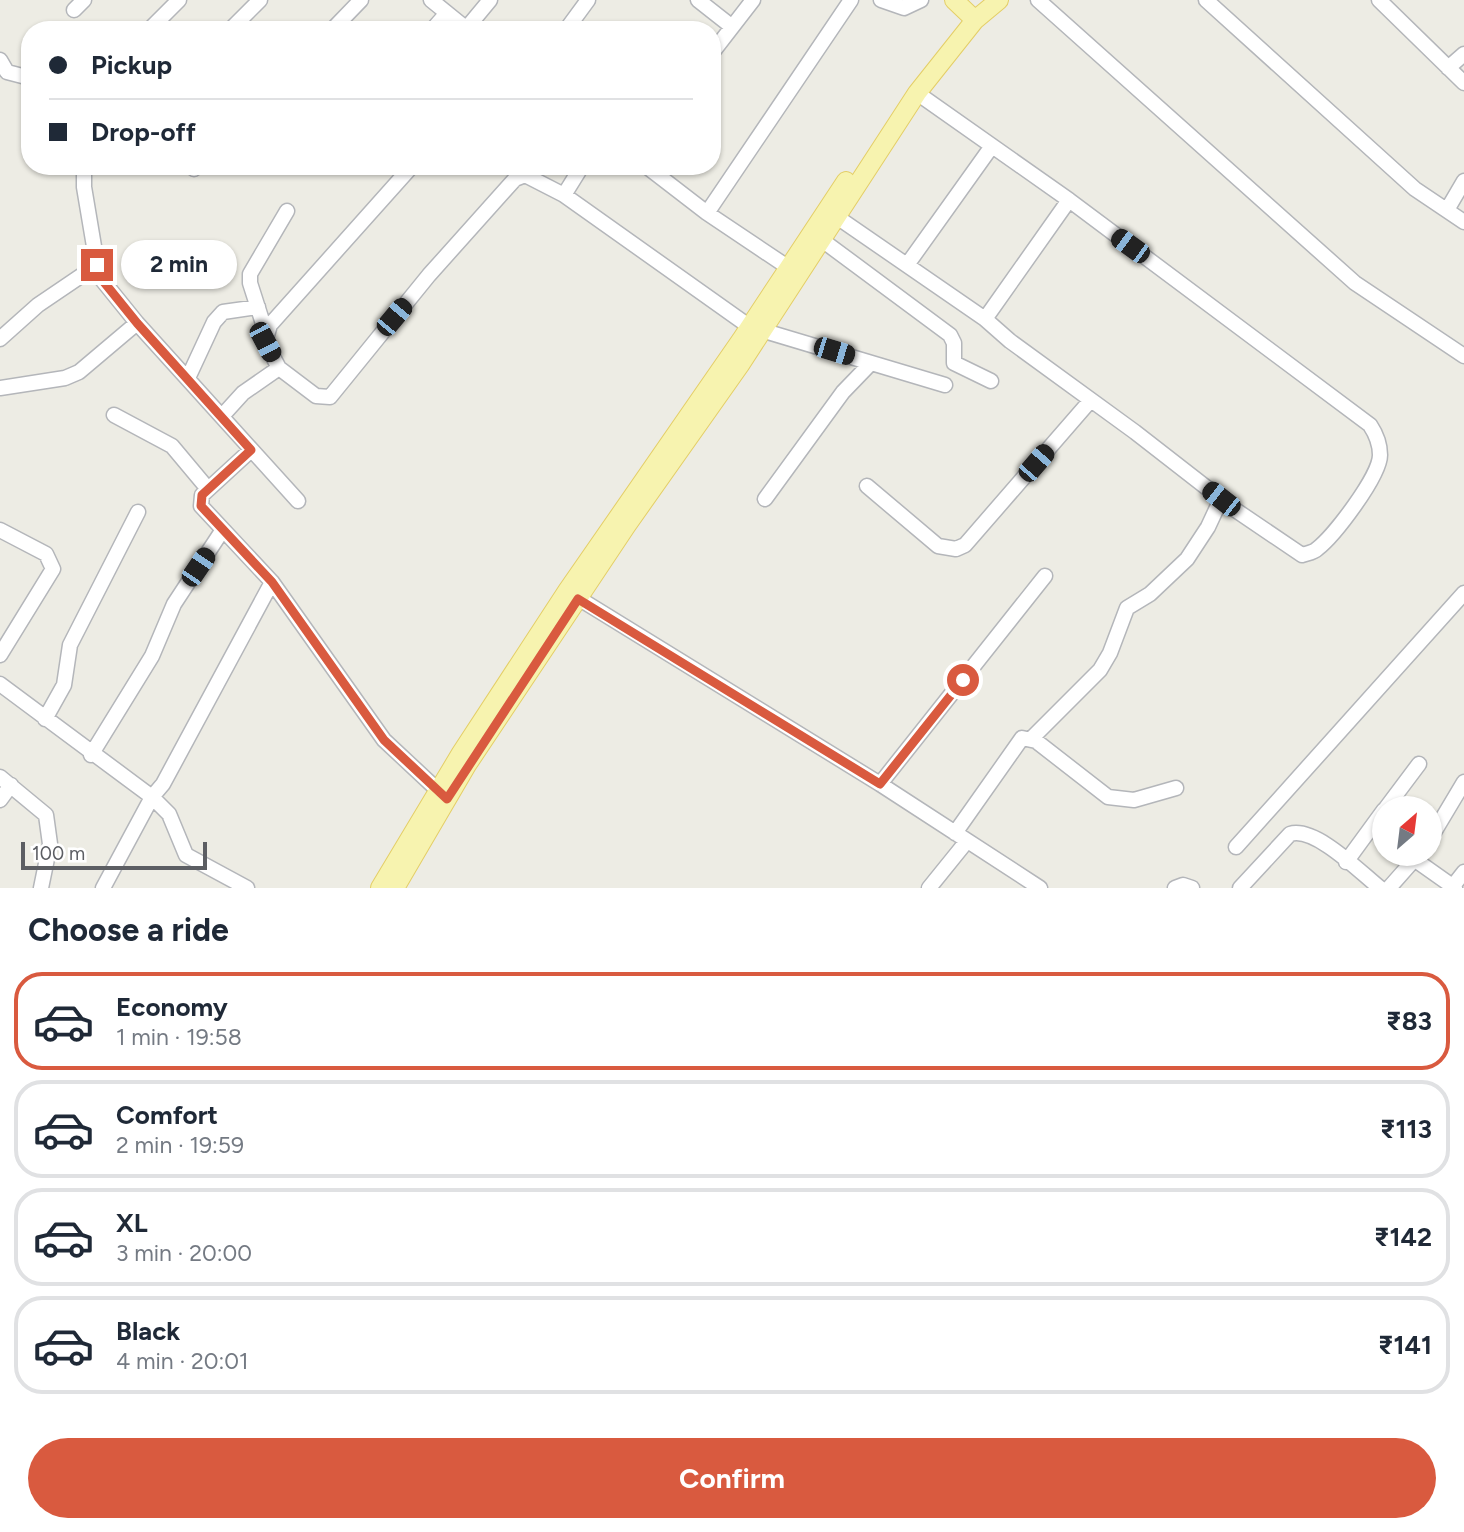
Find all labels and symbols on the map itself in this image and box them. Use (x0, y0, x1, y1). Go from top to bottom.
car (1107, 225, 1154, 267)
callout: 2 min (122, 240, 237, 290)
route end (81, 249, 113, 281)
car (373, 294, 416, 340)
car (246, 319, 285, 365)
car (811, 335, 858, 367)
car (1015, 440, 1058, 486)
car (1198, 478, 1245, 520)
car (178, 544, 219, 590)
route start (947, 664, 979, 696)
north arrow (1372, 796, 1442, 866)
scale bar (21, 839, 206, 871)

